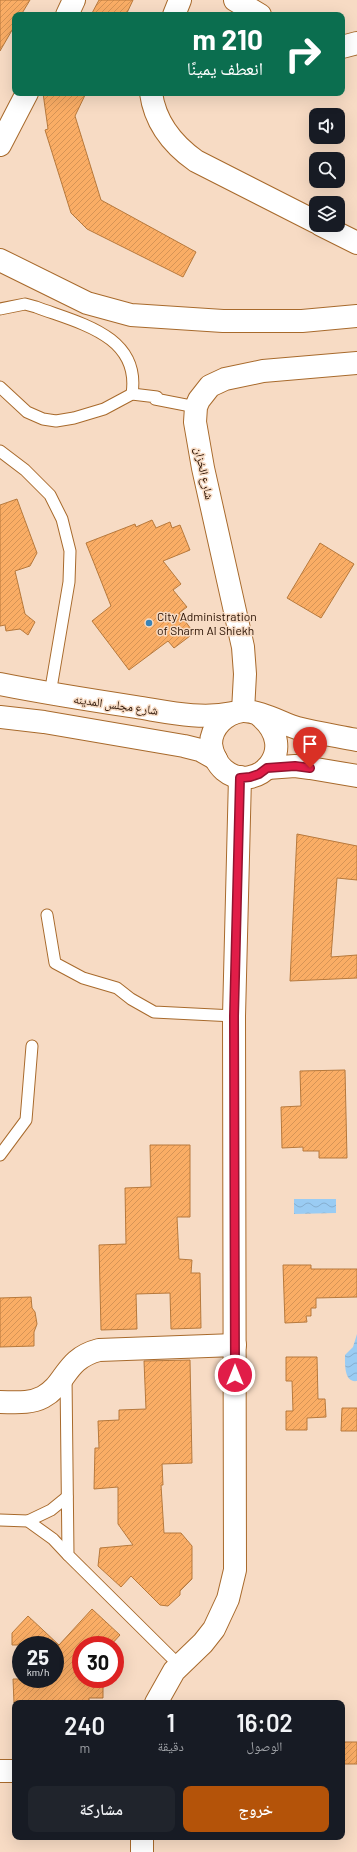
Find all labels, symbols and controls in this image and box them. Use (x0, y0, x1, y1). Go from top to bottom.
text: 210 m (193, 22, 263, 56)
icon: right (277, 28, 329, 80)
text: انعطف يمينًا (187, 57, 263, 79)
map controls (309, 108, 345, 232)
button: sound (309, 108, 345, 144)
button: search (309, 152, 345, 188)
button: layers (309, 196, 345, 232)
street label: شارع الخزان (191, 445, 217, 501)
place label: City Administration of Sharm Al Shiekh (157, 609, 257, 637)
marker: City Administration of Sharm Al Shiekh (144, 618, 154, 628)
street label: شارع مجلس المدينه (73, 691, 159, 719)
pin (293, 727, 327, 768)
icon: arrive (299, 733, 321, 755)
position arrow (214, 1354, 256, 1396)
speed limit sign: 30 (72, 1636, 124, 1688)
text: 25 (27, 1645, 49, 1669)
text: km/h (27, 1666, 49, 1678)
text: 1 (166, 1708, 175, 1737)
text: 16:02 (236, 1708, 293, 1737)
text: 240 (64, 1711, 105, 1740)
text: دقيقة (157, 1738, 184, 1754)
text: الوصول (246, 1738, 282, 1754)
text: m (79, 1740, 90, 1756)
button: مشاركة (28, 1786, 175, 1832)
button: خروج (183, 1786, 329, 1832)

